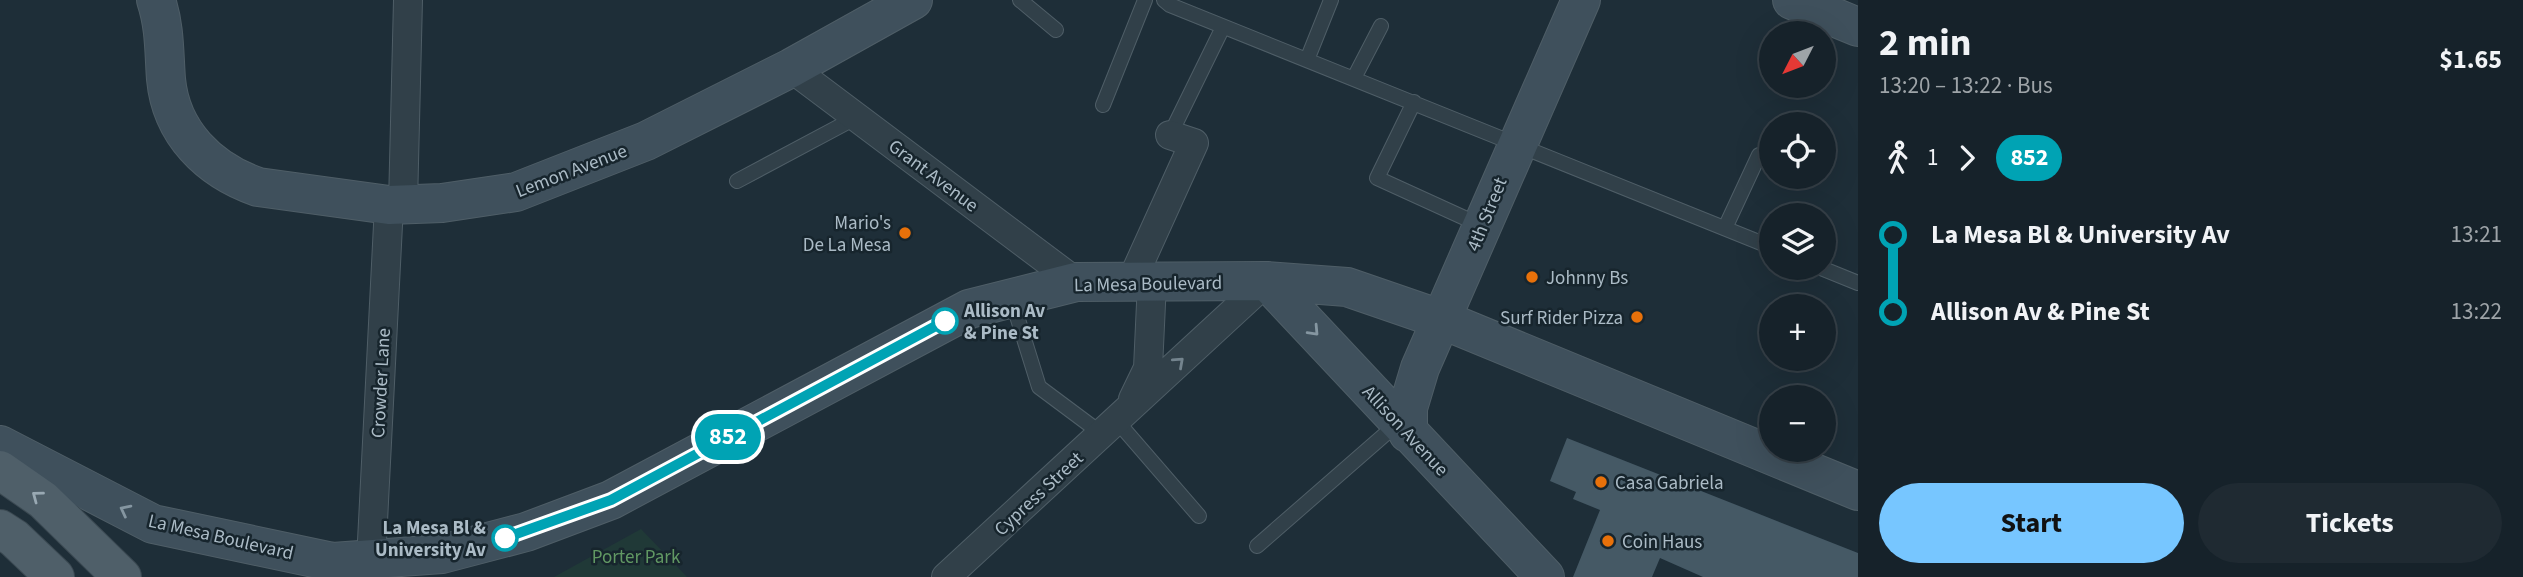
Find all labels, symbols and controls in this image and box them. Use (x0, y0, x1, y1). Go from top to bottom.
text: 2 min (1879, 16, 1971, 70)
north arrow (1759, 21, 1836, 98)
map controls (1759, 21, 1836, 462)
text: $1.65 (2439, 41, 2502, 78)
text: 13:20 – 13:22 · Bus (1879, 69, 2053, 102)
button: locate (1759, 112, 1836, 189)
street label: Grant Avenue (882, 133, 984, 219)
street label: Lemon Avenue (512, 138, 631, 205)
icon: walk (1879, 139, 1917, 177)
icon: forward (1948, 139, 1986, 177)
text: 852 (2010, 140, 2048, 175)
text: 1 (1927, 141, 1938, 174)
street label: 4th Street (1460, 173, 1515, 256)
button: layers (1759, 203, 1836, 280)
place label: Mario's De La Mesa (803, 210, 891, 259)
text: La Mesa Bl & University Av (1931, 216, 2230, 253)
text: 13:21 (2451, 218, 2502, 251)
marker: Mario's De La Mesa (897, 225, 913, 241)
place label: Johnny Bs (1546, 265, 1628, 292)
marker: Johnny Bs (1524, 269, 1540, 285)
street label: La Mesa Boulevard (1074, 270, 1222, 299)
text: Allison Av & Pine St (1931, 293, 2150, 330)
button: + (1759, 294, 1836, 371)
text: 13:22 (2451, 295, 2502, 328)
place label: Allison Av & Pine St (963, 298, 1045, 347)
place label: Surf Rider Pizza (1500, 305, 1623, 332)
marker: Allison Av & Pine St (932, 308, 958, 334)
marker: Surf Rider Pizza (1629, 309, 1645, 325)
one-way arrow (1306, 323, 1318, 336)
street label: Crowder Lane (365, 327, 398, 439)
one-way arrow (1171, 358, 1184, 370)
street label: Allison Avenue (1356, 380, 1454, 483)
button: − (1759, 385, 1836, 462)
line badge: 852 (688, 414, 768, 460)
text: 852 (709, 419, 747, 454)
street label: Cypress Street (988, 445, 1090, 543)
place label: Casa Gabriela (1615, 470, 1724, 497)
marker: Casa Gabriela (1593, 474, 1609, 490)
button: Start (1879, 483, 2184, 563)
button: Tickets (2198, 483, 2502, 563)
one-way arrow (33, 492, 45, 504)
one-way arrow (120, 504, 132, 518)
street label: La Mesa Boulevard (145, 508, 296, 567)
place label: La Mesa Bl & University Av (375, 515, 486, 564)
marker: La Mesa Bl & University Av (492, 525, 518, 551)
place label: Coin Haus (1622, 529, 1702, 556)
marker: Coin Haus (1600, 533, 1616, 549)
park label: Porter Park (592, 544, 681, 571)

